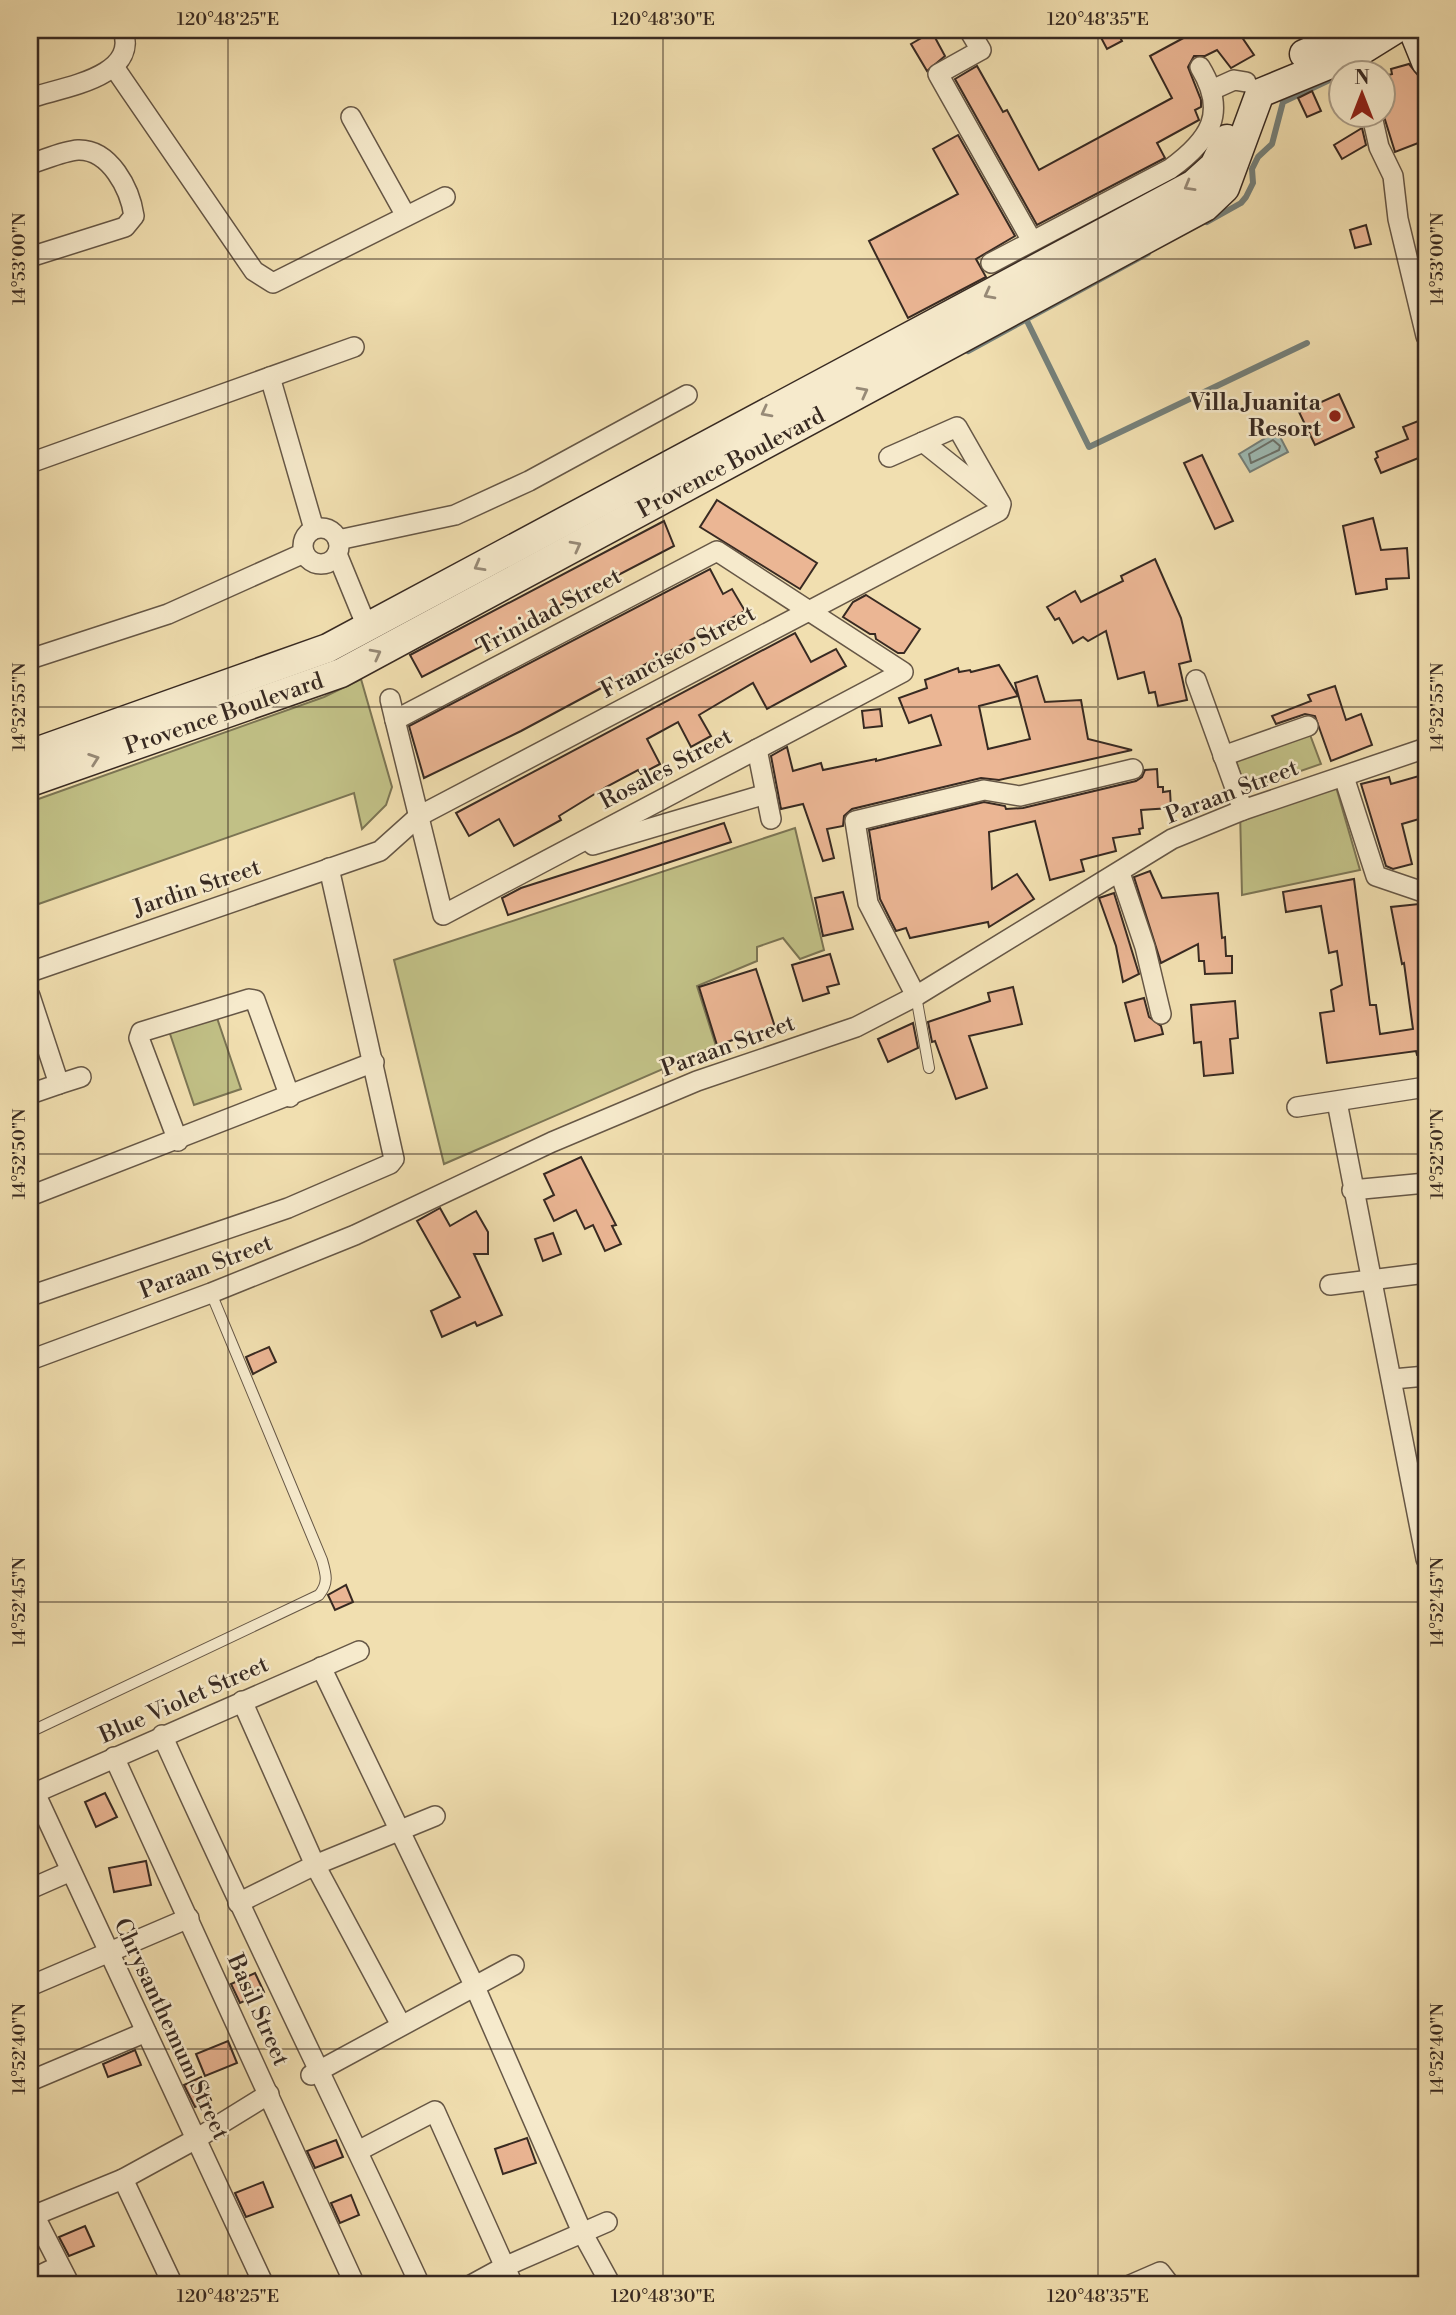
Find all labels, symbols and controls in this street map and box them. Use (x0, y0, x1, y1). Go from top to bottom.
text: 120°48'25"E (177, 8, 279, 31)
text: 120°48'30"E (611, 8, 715, 31)
text: 120°48'35"E (1047, 8, 1149, 31)
north arrow (1326, 60, 1396, 130)
text: N (1354, 66, 1370, 90)
one-way arrow (1184, 178, 1197, 191)
text: 14°53'00"N (8, 212, 31, 305)
text: 14°53'00"N (1426, 212, 1449, 305)
one-way arrow (984, 286, 996, 299)
one-way arrow (855, 386, 868, 400)
place label: Villa Juanita Resort (1189, 389, 1322, 443)
street label: Provence Boulevard (632, 402, 830, 524)
one-way arrow (761, 404, 774, 417)
marker: Villa Juanita Resort (1327, 408, 1343, 424)
one-way arrow (569, 541, 581, 554)
one-way arrow (474, 557, 487, 571)
street label: Trinidad Street (472, 562, 626, 662)
street label: Francisco Street (596, 599, 760, 705)
one-way arrow (368, 649, 381, 662)
text: 14°52'55"N (8, 662, 31, 751)
text: 14°52'55"N (1426, 662, 1449, 751)
street label: Provence Boulevard (121, 667, 327, 761)
street label: Rosales Street (595, 722, 737, 816)
one-way arrow (88, 753, 100, 767)
street label: Paraan Street (1162, 754, 1302, 830)
street label: Jardin Street (129, 853, 264, 923)
street label: Paraan Street (657, 1009, 799, 1083)
text: 14°52'50"N (8, 1108, 31, 1199)
text: 14°52'50"N (1426, 1108, 1449, 1199)
street label: Paraan Street (136, 1229, 276, 1305)
text: 14°52'45"N (8, 1557, 31, 1647)
text: 14°52'45"N (1426, 1557, 1449, 1647)
street label: Blue Violet Street (94, 1650, 273, 1750)
street label: Chrysanthemum Street (107, 1914, 235, 2144)
street label: Basil Street (221, 1949, 295, 2070)
text: 14°52'40"N (8, 2003, 31, 2095)
text: 14°52'40"N (1426, 2003, 1449, 2095)
text: 120°48'25"E (177, 2285, 279, 2308)
text: 120°48'30"E (611, 2285, 715, 2308)
text: 120°48'35"E (1047, 2285, 1149, 2308)

